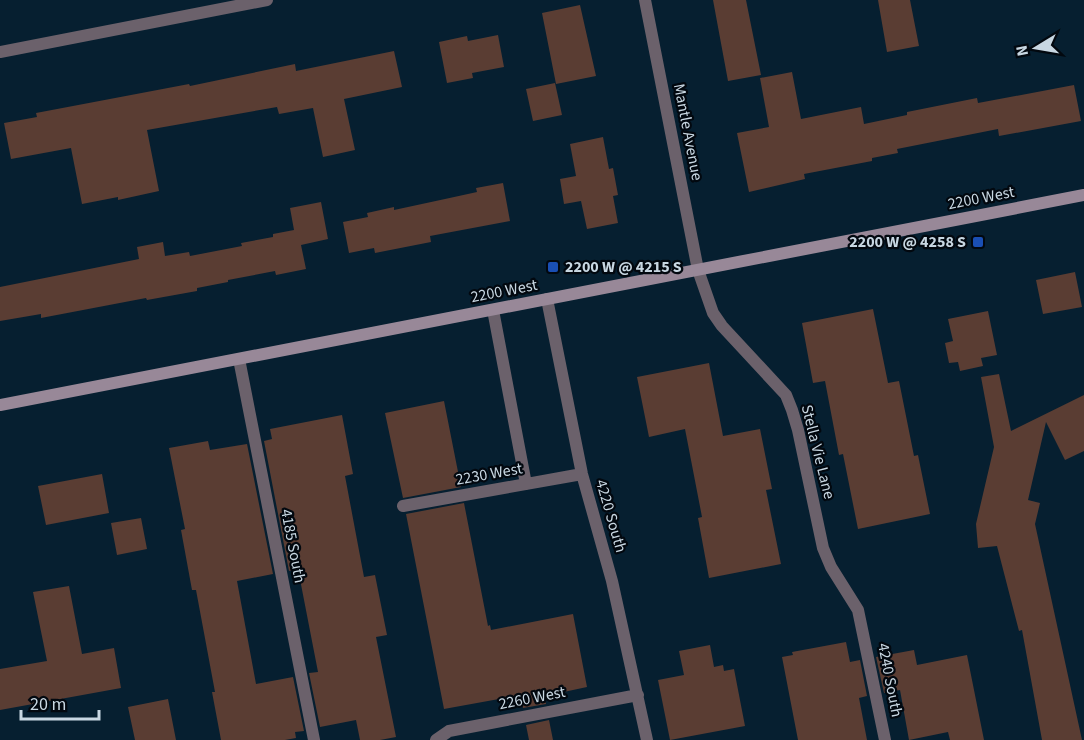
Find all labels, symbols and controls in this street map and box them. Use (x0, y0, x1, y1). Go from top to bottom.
north arrow (1006, 18, 1066, 78)
text: N (1010, 43, 1034, 58)
street label: Mantle Avenue (668, 82, 708, 182)
street label: 2200 West (946, 181, 1017, 215)
place label: 2200 W @ 4258 S (849, 231, 966, 253)
marker: 2200 W @ 4258 S (971, 235, 985, 249)
place label: 2200 W @ 4215 S (565, 256, 682, 278)
marker: 2200 W @ 4215 S (546, 260, 560, 274)
street label: 2200 West (469, 274, 540, 308)
street label: Stella Vie Lane (796, 402, 840, 502)
street label: 2230 West (454, 457, 525, 491)
street label: 4220 South (590, 477, 632, 555)
street label: 4185 South (275, 507, 311, 585)
street label: 4240 South (872, 641, 908, 719)
street label: 2260 West (497, 681, 568, 715)
scale bar (21, 683, 99, 721)
text: 20 m (30, 692, 66, 717)

